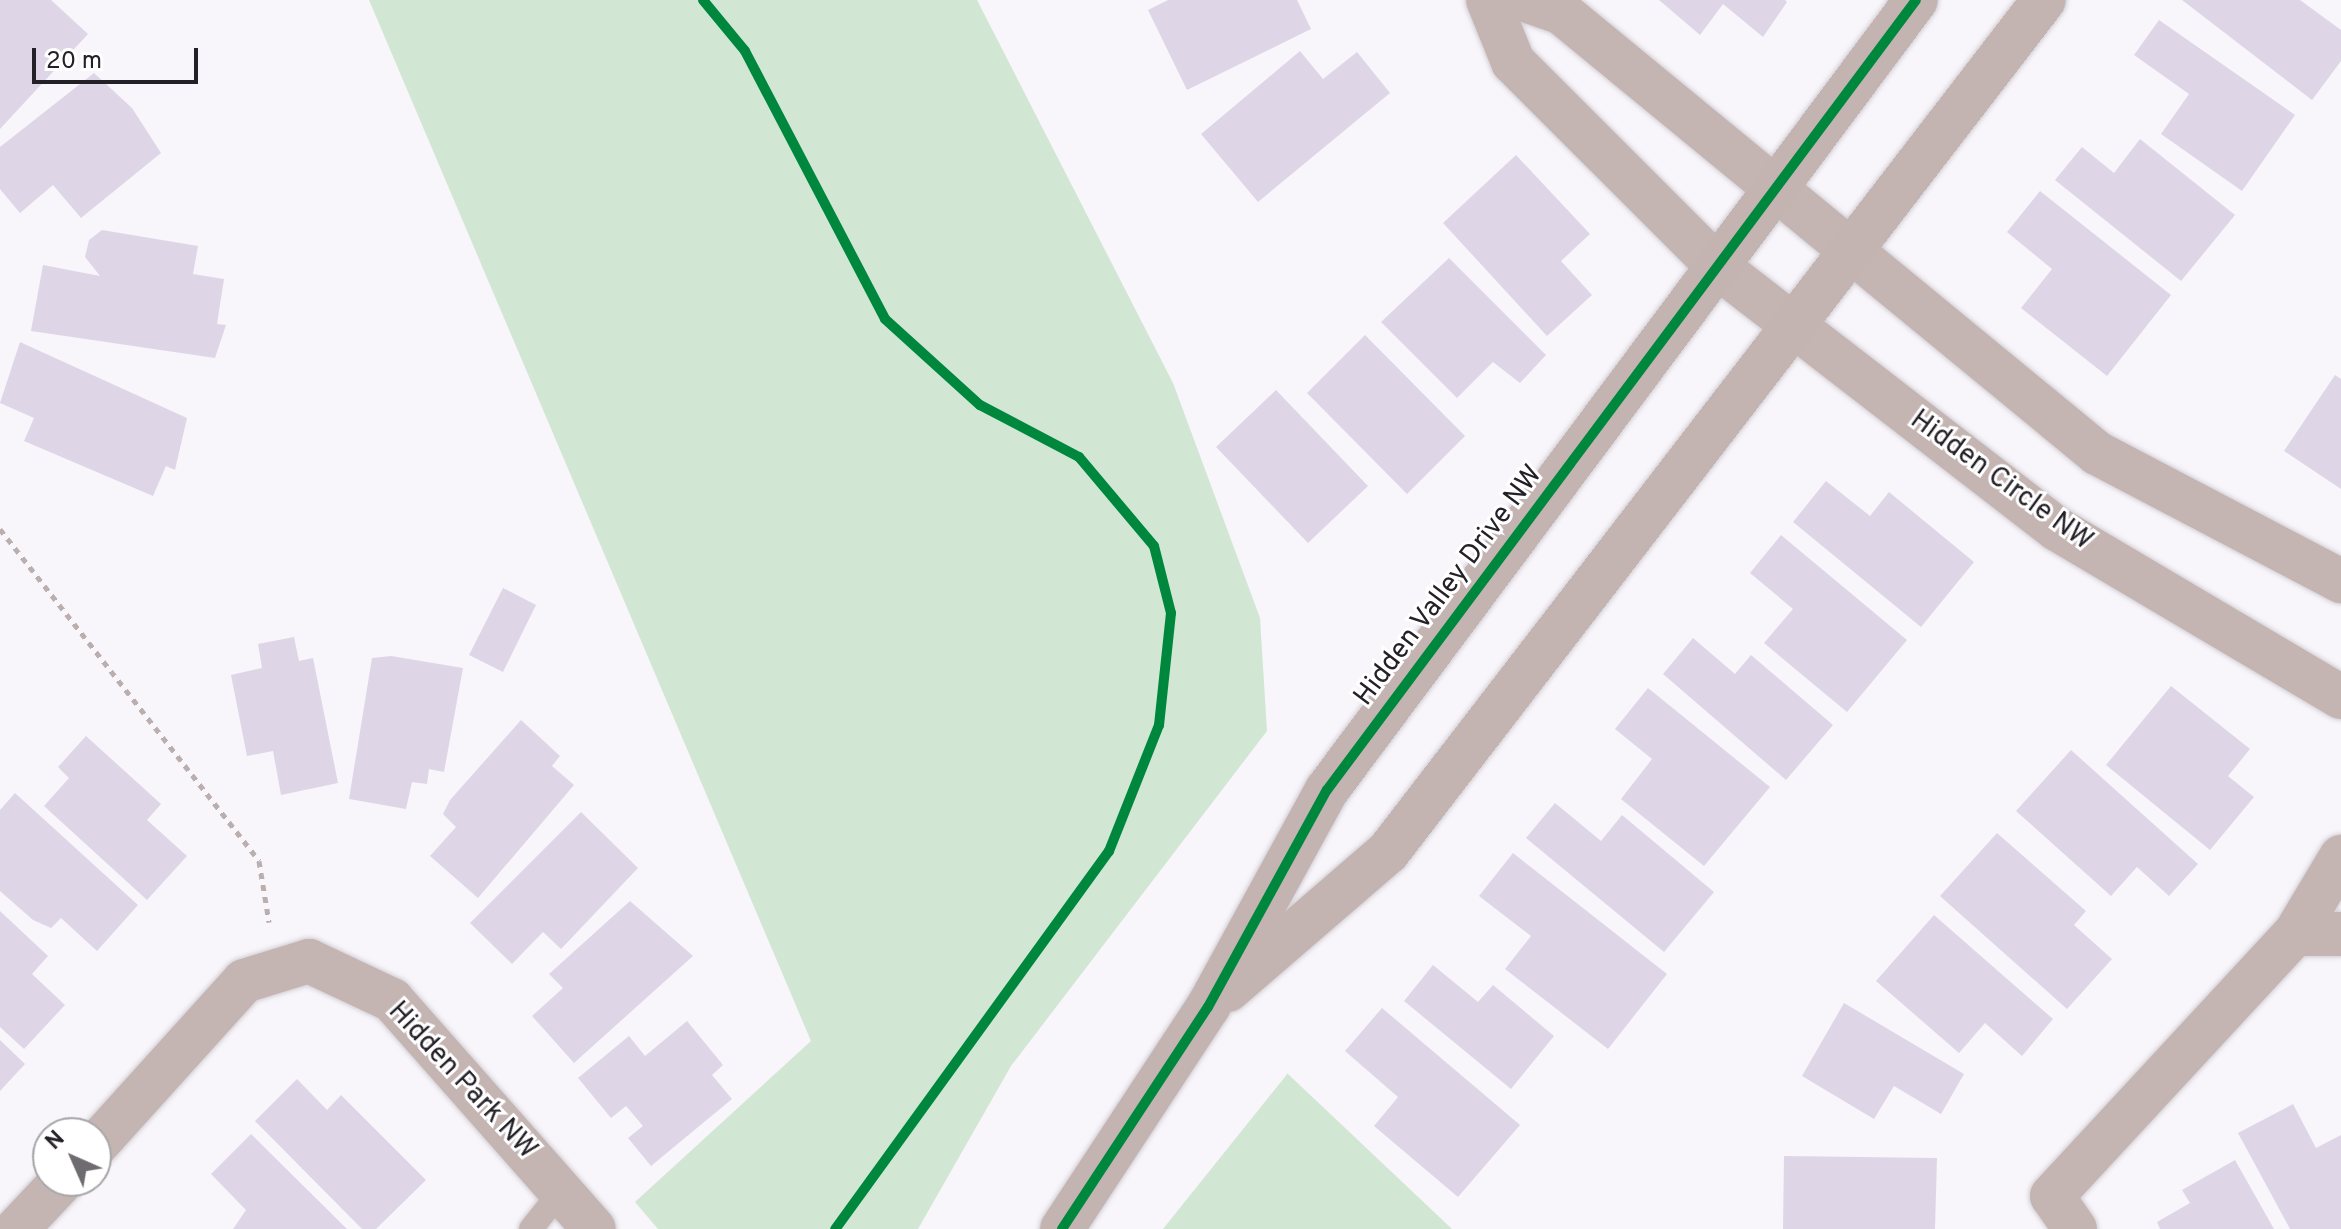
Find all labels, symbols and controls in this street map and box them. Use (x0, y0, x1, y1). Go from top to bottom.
scale bar (36, 32, 202, 82)
text: 20 m (46, 47, 102, 77)
street label: Hidden Circle NW (1903, 404, 2099, 558)
street label: Hidden Valley Drive NW (1347, 459, 1551, 713)
street label: Hidden Park NW (380, 995, 544, 1167)
north arrow (32, 1117, 112, 1197)
text: N (41, 1126, 71, 1156)

